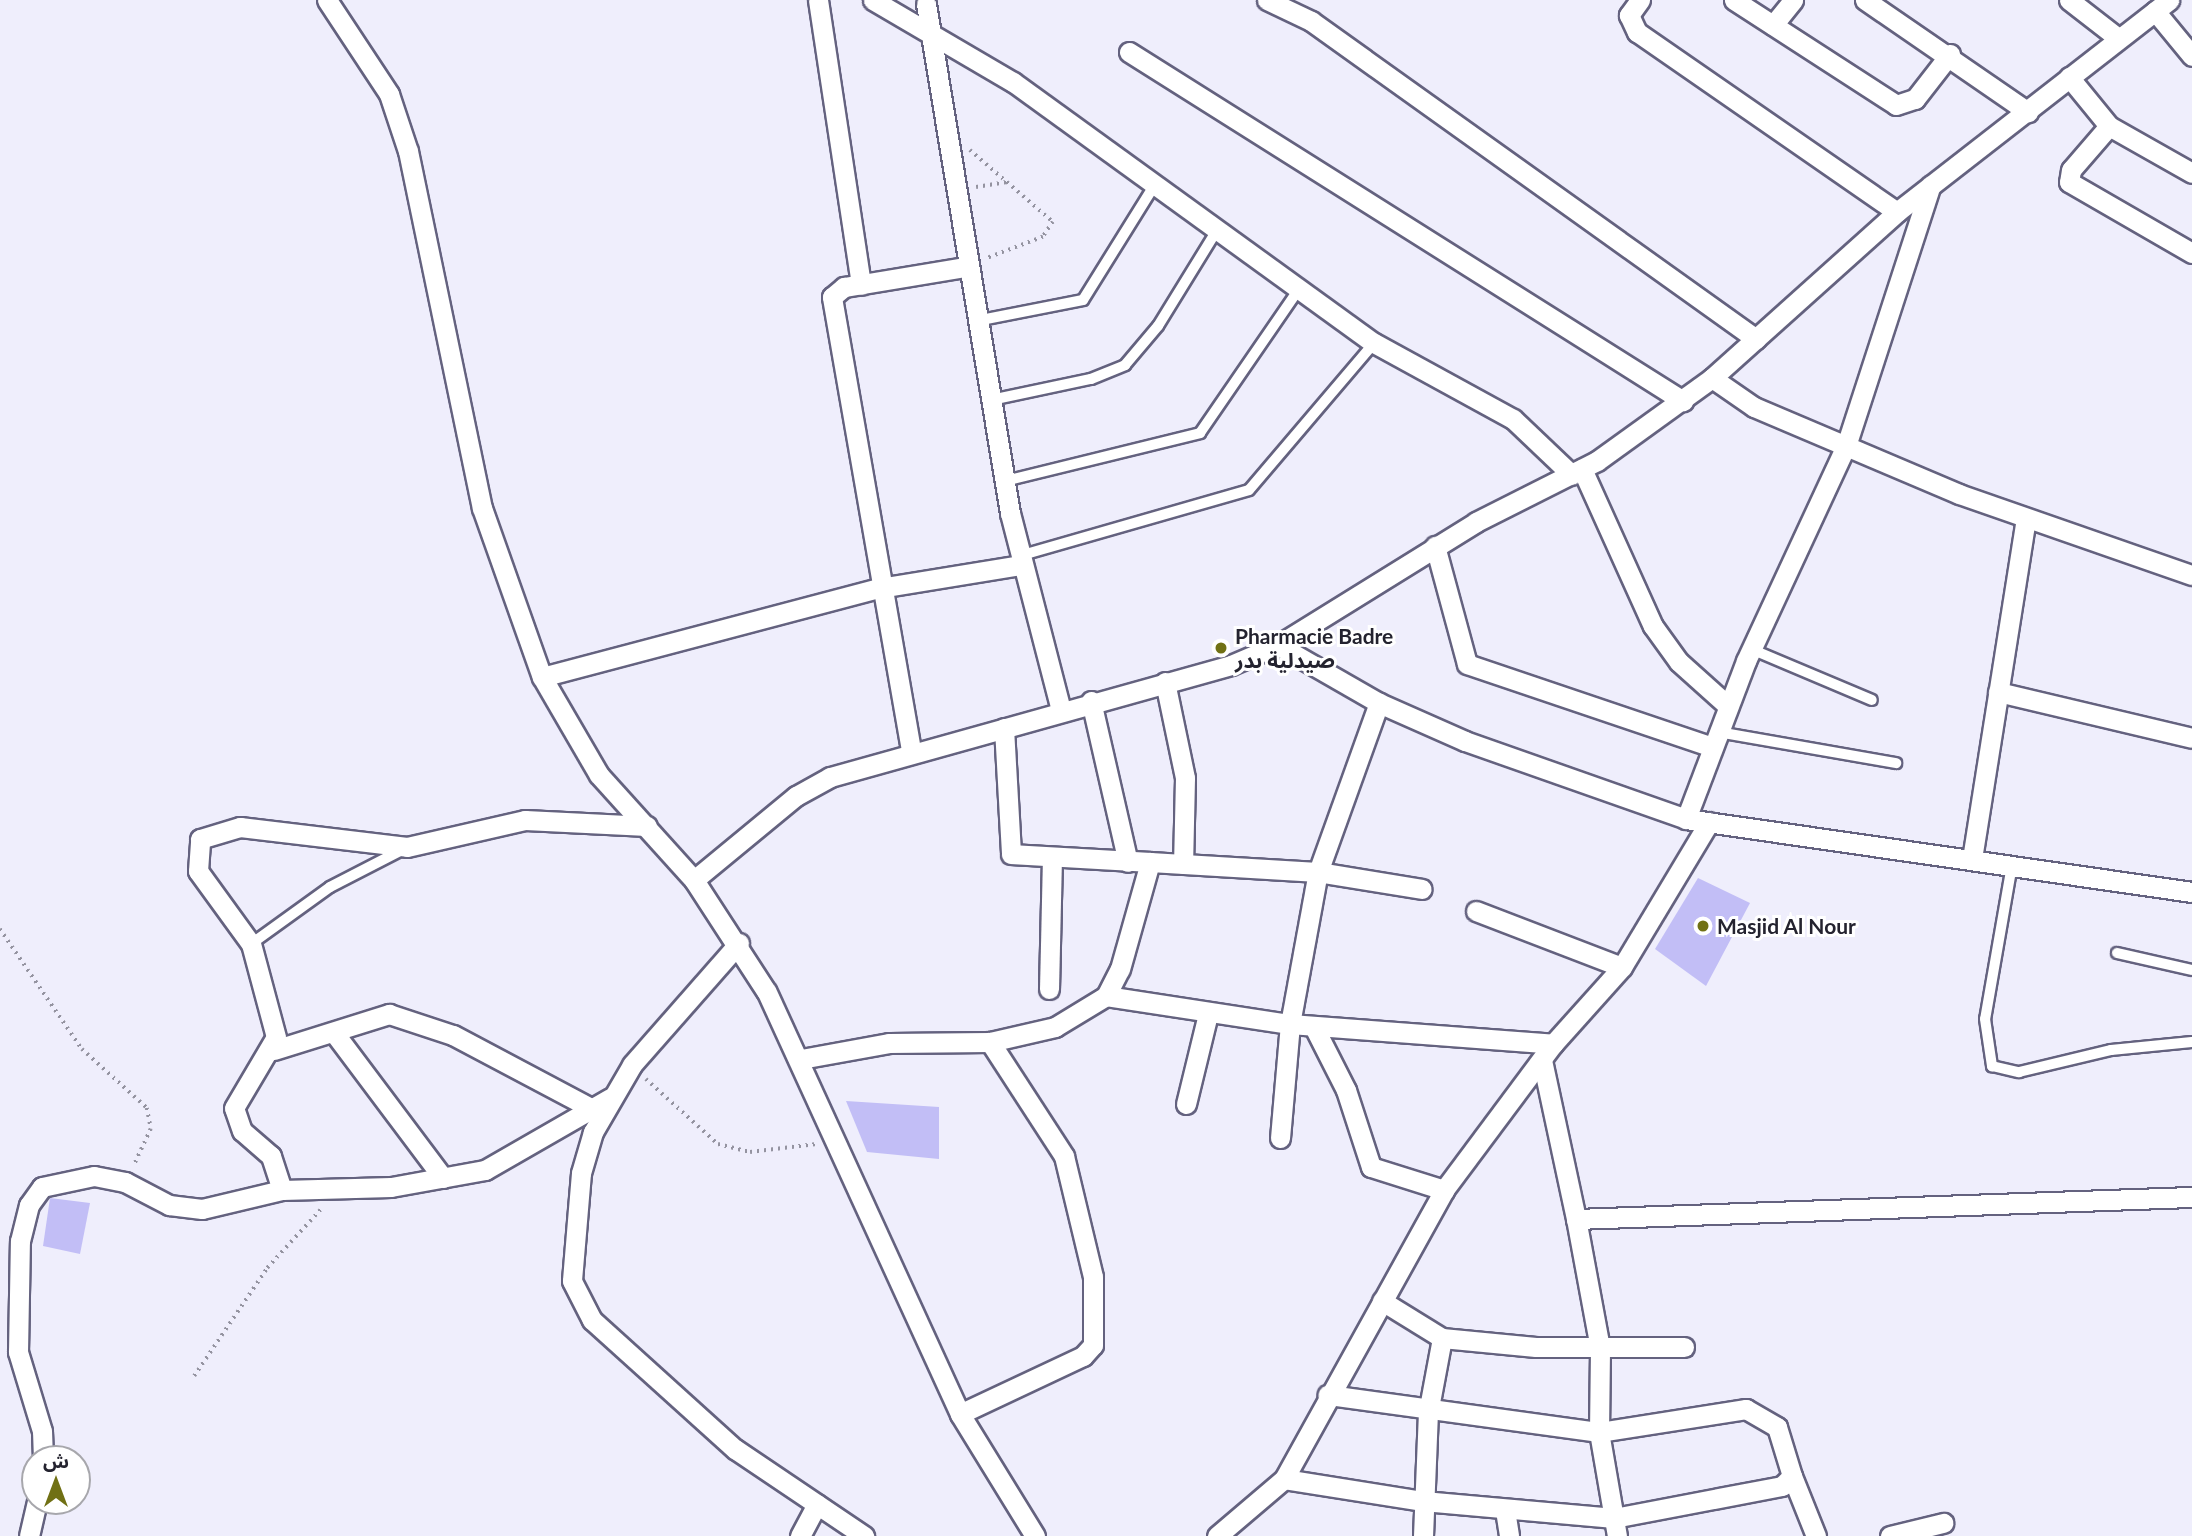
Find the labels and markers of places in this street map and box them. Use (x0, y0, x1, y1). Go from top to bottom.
place label: Pharmacie Badre صيدلية بدر (1235, 623, 1393, 673)
marker: Pharmacie Badre صيدلية بدر (1213, 640, 1229, 656)
place label: Masjid Al Nour (1717, 913, 1857, 939)
marker: Masjid Al Nour (1695, 918, 1711, 934)

